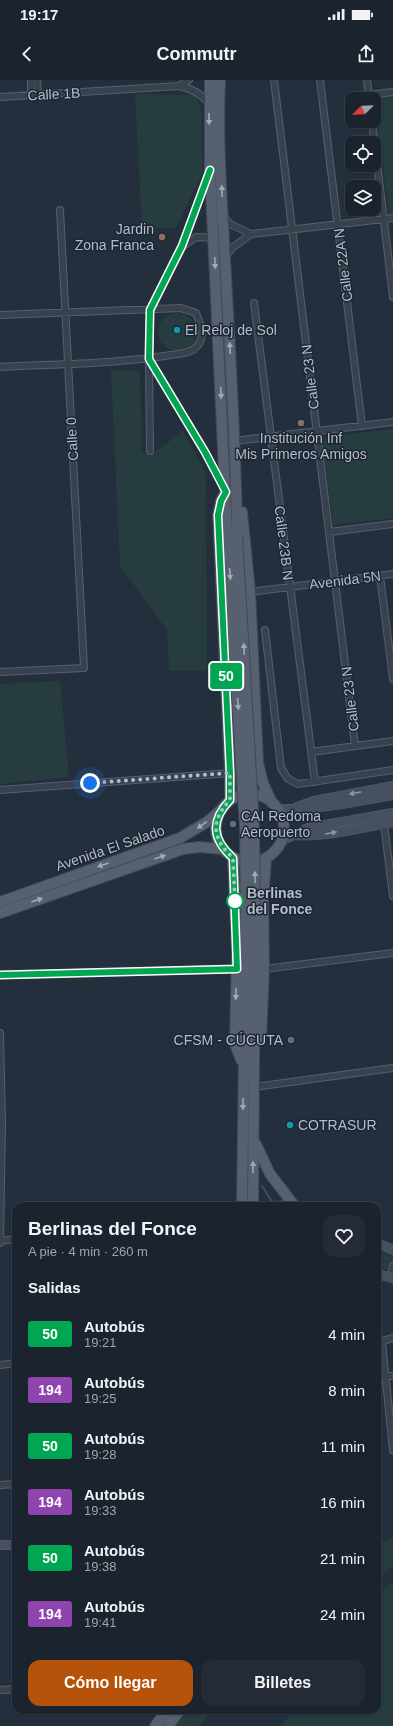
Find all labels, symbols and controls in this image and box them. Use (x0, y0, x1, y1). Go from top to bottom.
text: 19:17 (20, 6, 58, 23)
icon: back (16, 43, 38, 65)
icon: share (355, 43, 377, 65)
text: Commutr (157, 44, 237, 64)
street label: Calle 1B (27, 85, 81, 103)
north arrow (345, 92, 381, 128)
map controls (345, 92, 381, 216)
one-way arrow (206, 113, 212, 126)
button: locate (345, 136, 381, 172)
button: layers (345, 180, 381, 216)
one-way arrow (219, 184, 225, 197)
place label: Jardin Zona Franca (75, 221, 154, 253)
street label: Calle 22A N (331, 227, 355, 303)
marker: Jardin Zona Franca (157, 232, 167, 242)
one-way arrow (211, 257, 218, 269)
place label: El Reloj de Sol (185, 322, 277, 338)
marker: El Reloj de Sol (172, 325, 182, 335)
one-way arrow (226, 342, 233, 354)
street label: Calle 23 N (298, 344, 322, 410)
one-way arrow (218, 387, 225, 399)
street label: Calle 0 (63, 417, 81, 461)
marker: Institución Inf Mis Primeros Amigos (296, 418, 306, 428)
place label: Institución Inf Mis Primeros Amigos (235, 430, 367, 462)
street label: Calle 23B N (272, 505, 296, 581)
one-way arrow (226, 568, 233, 580)
street label: Avenida 5N (308, 568, 382, 592)
one-way arrow (241, 642, 247, 655)
line badge: 50 (208, 663, 244, 689)
street label: Calle 23 N (338, 666, 362, 732)
text: 50 (218, 668, 234, 684)
one-way arrow (234, 698, 241, 710)
your location (80, 773, 100, 793)
one-way arrow (349, 790, 361, 796)
place label: CAI Redoma Aeropuerto (241, 808, 321, 840)
marker: CAI Redoma Aeropuerto (228, 819, 238, 829)
one-way arrow (197, 821, 208, 829)
street label: Avenida El Salado (53, 822, 167, 874)
one-way arrow (325, 829, 337, 835)
one-way arrow (154, 854, 166, 860)
one-way arrow (97, 862, 109, 868)
one-way arrow (252, 870, 258, 883)
place label: Berlinas del Fonce (247, 885, 313, 917)
marker: Berlinas del Fonce (226, 892, 244, 910)
one-way arrow (31, 897, 43, 903)
one-way arrow (233, 988, 240, 1000)
place label: CFSM - CÚCUTA (174, 1032, 284, 1048)
marker: CFSM - CÚCUTA (286, 1035, 296, 1045)
one-way arrow (240, 1098, 246, 1111)
place label: COTRASUR (298, 1117, 377, 1133)
marker: COTRASUR (285, 1120, 295, 1130)
one-way arrow (250, 1160, 256, 1173)
button: heart (323, 1215, 365, 1257)
text: Berlinas del Fonce (28, 1218, 197, 1239)
text: A pie · 4 min · 260 m (28, 1244, 148, 1259)
text: Salidas (28, 1279, 81, 1296)
text: Autobús (84, 1318, 145, 1335)
text: 50 (42, 1326, 58, 1342)
text: 4 min (328, 1326, 365, 1343)
text: 19:21 (84, 1335, 117, 1350)
text: Autobús (84, 1374, 145, 1391)
text: 194 (38, 1382, 62, 1398)
text: 8 min (328, 1382, 365, 1399)
text: 19:25 (84, 1391, 117, 1406)
text: Autobús (84, 1430, 145, 1447)
text: 50 (42, 1438, 58, 1454)
text: 11 min (321, 1438, 365, 1455)
text: 19:28 (84, 1447, 117, 1462)
text: Autobús (84, 1486, 145, 1503)
text: 194 (38, 1494, 62, 1510)
text: 16 min (320, 1494, 365, 1511)
text: 19:33 (84, 1503, 117, 1518)
text: Autobús (84, 1542, 145, 1559)
text: 50 (42, 1550, 58, 1566)
text: 21 min (320, 1550, 365, 1567)
text: 19:38 (84, 1559, 117, 1574)
text: Autobús (84, 1598, 145, 1615)
text: 194 (38, 1606, 62, 1622)
text: 24 min (320, 1606, 365, 1623)
text: 19:41 (84, 1615, 117, 1630)
button: Cómo llegar (28, 1660, 193, 1706)
button: Billetes (201, 1660, 365, 1706)

